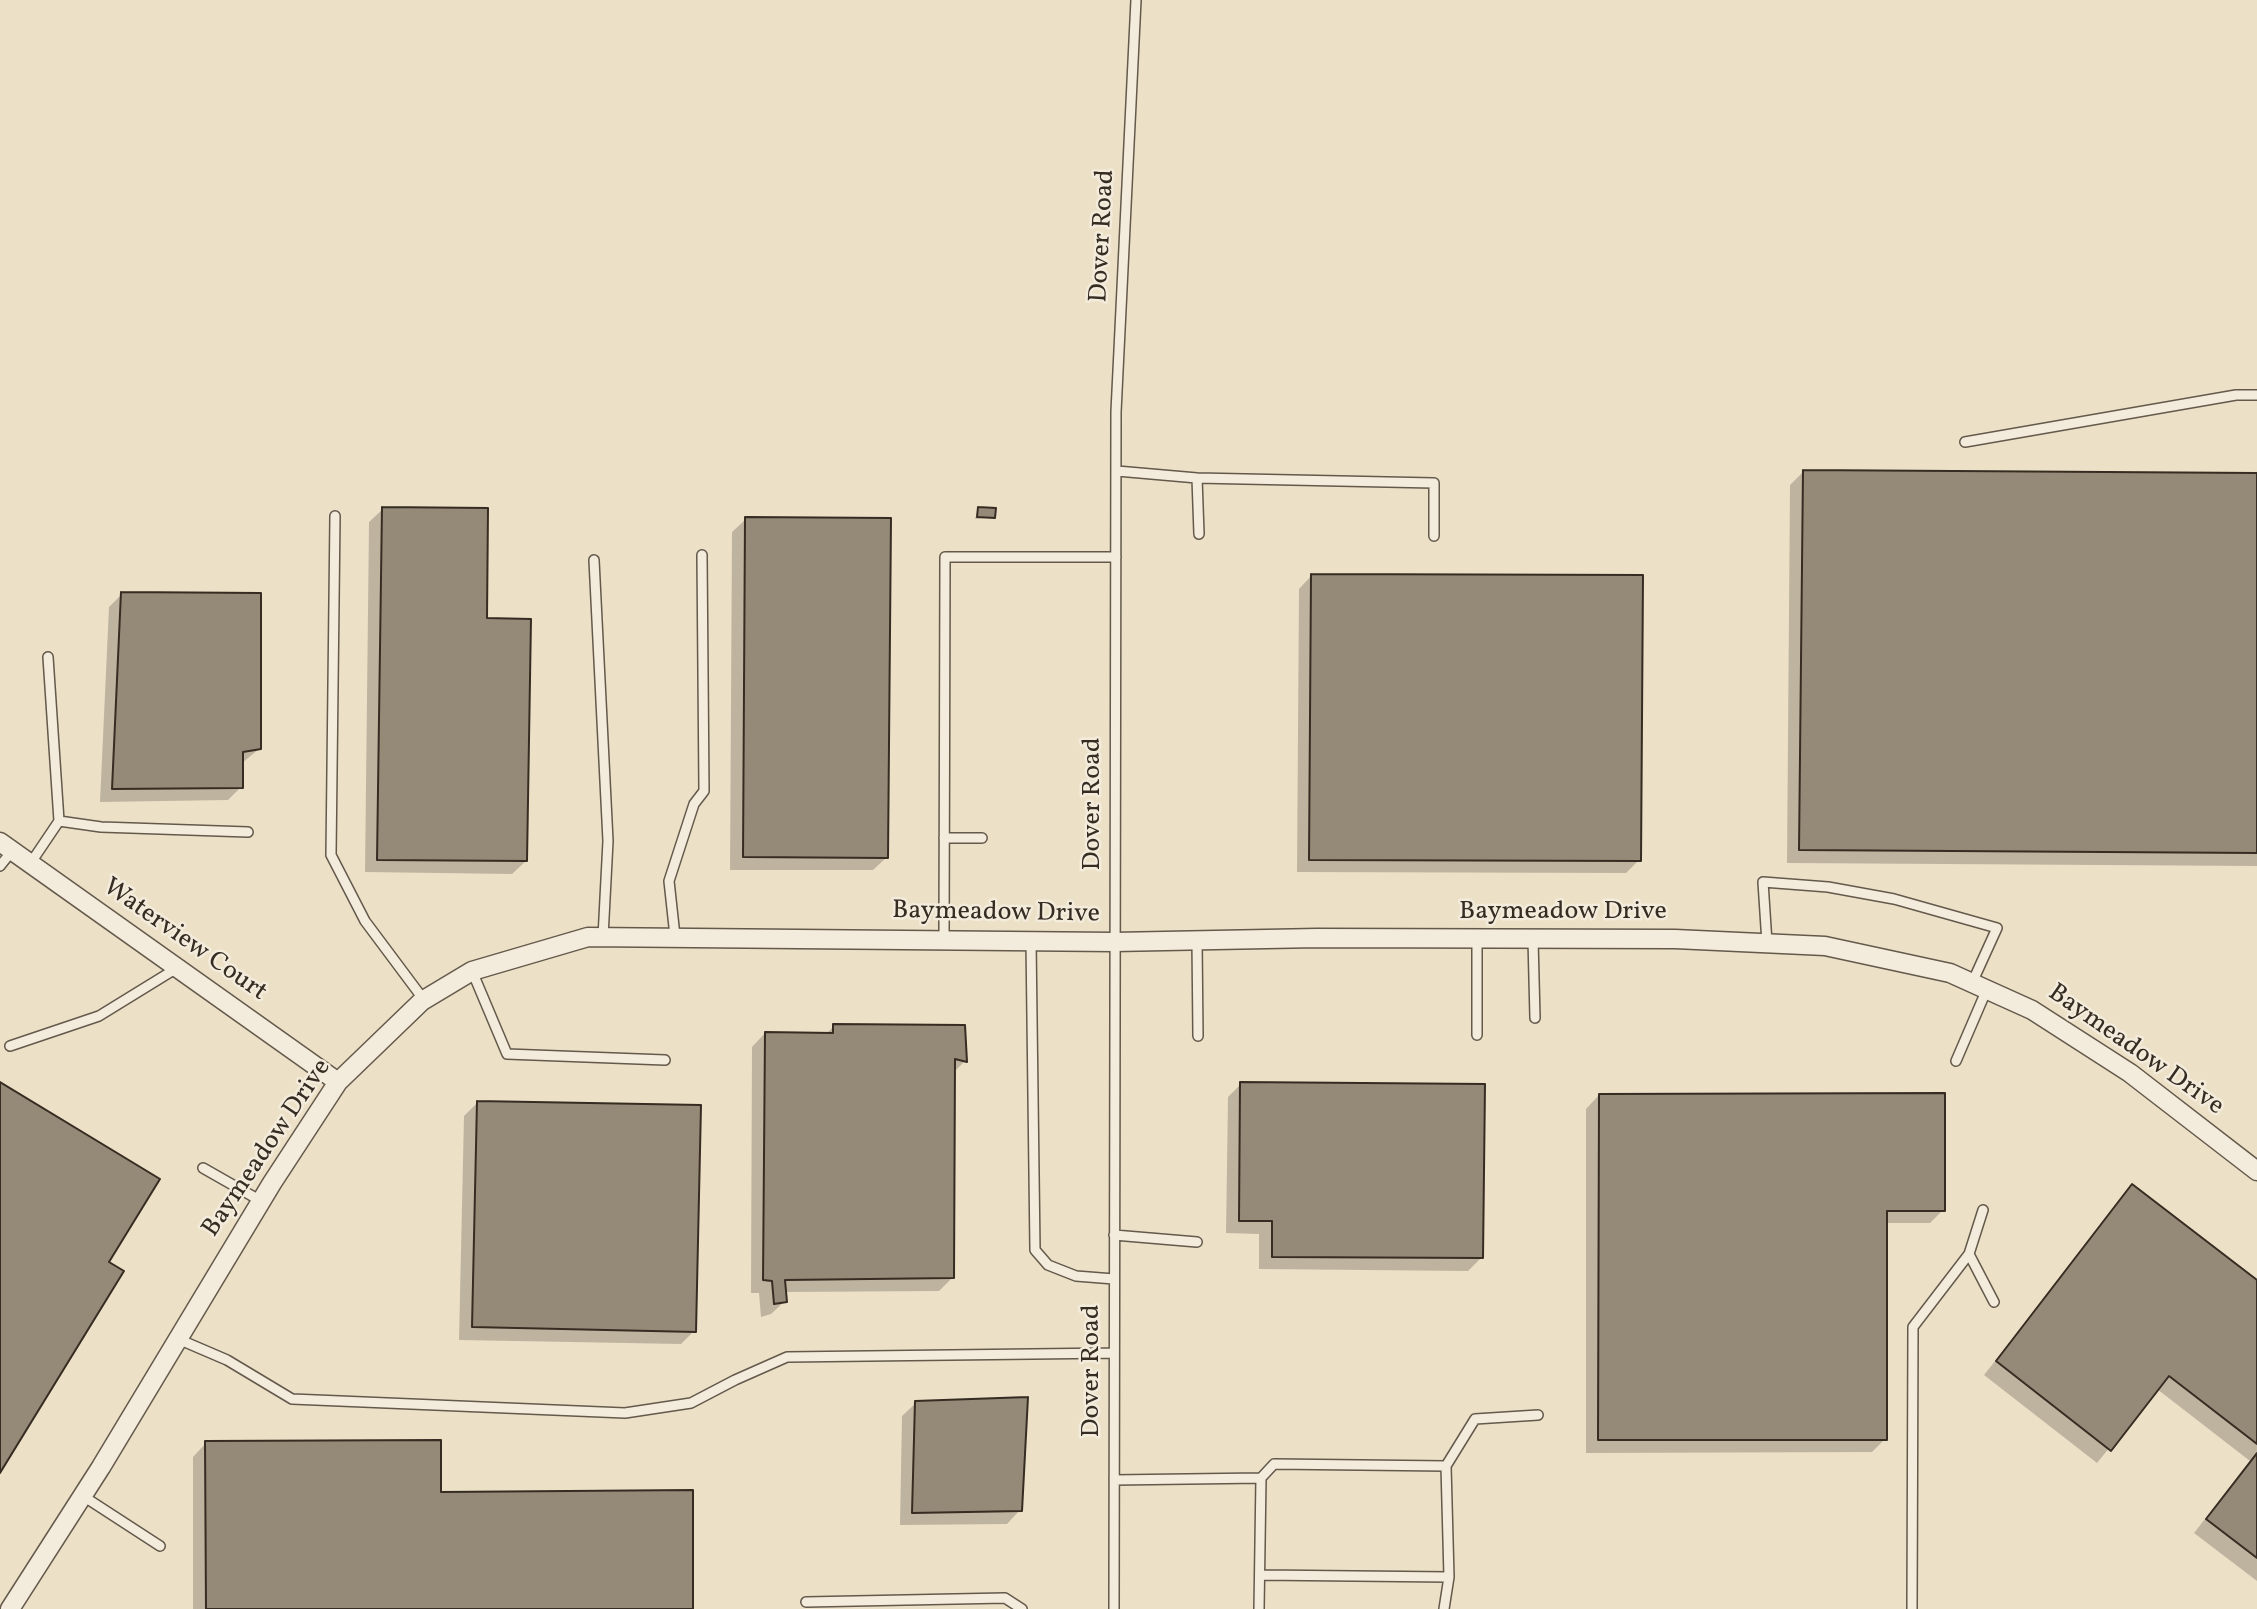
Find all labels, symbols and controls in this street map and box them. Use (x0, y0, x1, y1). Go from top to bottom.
street label: Dover Road (1085, 169, 1123, 303)
street label: Dover Road (1078, 737, 1110, 871)
street label: Waterview Court (96, 873, 272, 1009)
street label: Baymeadow Drive (892, 897, 1100, 931)
street label: Baymeadow Drive (1459, 897, 1667, 929)
street label: Baymeadow Drive (2041, 979, 2229, 1123)
street label: Baymeadow Drive (197, 1054, 339, 1244)
street label: Dover Road (1077, 1304, 1109, 1438)

